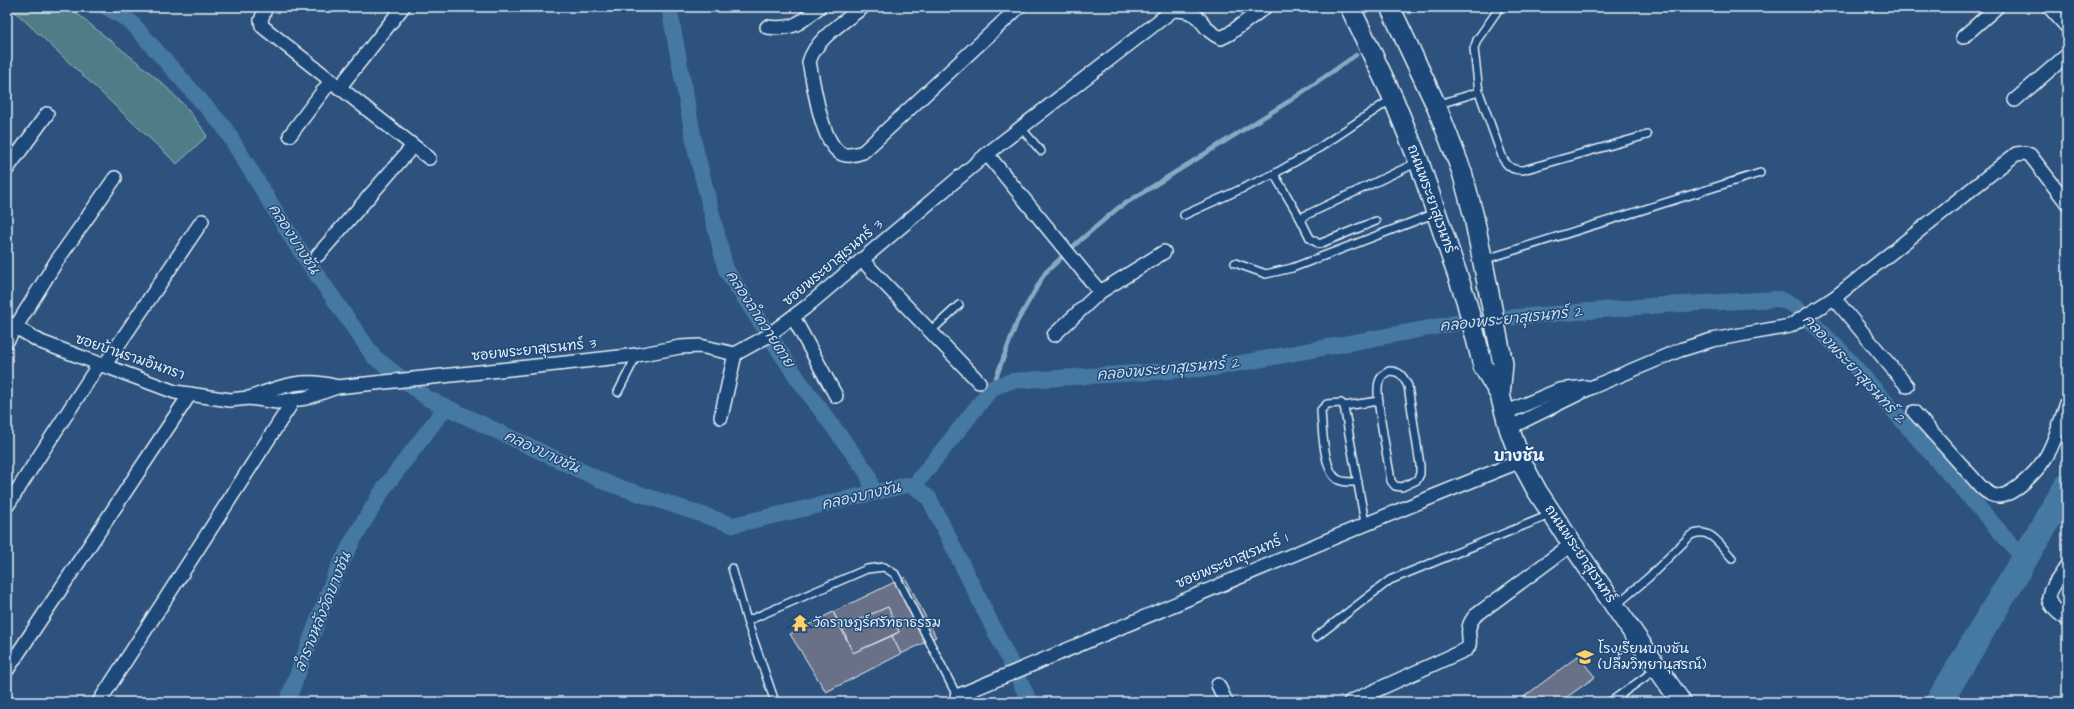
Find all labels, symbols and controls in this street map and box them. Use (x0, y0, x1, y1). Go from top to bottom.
street label: ถนนพระยาสุเรนทร์ (1402, 142, 1460, 257)
water label: คลองบางชัน (263, 199, 325, 279)
street label: ซอยพระยาสุเรนทร์ 3 (778, 215, 888, 311)
water label: คลองลำควายตาย (721, 266, 800, 373)
water label: คลองพระยาสุเรนทร์ 2 (1439, 301, 1584, 337)
water label: คลองพระยาสุเรนทร์ 2 (1798, 310, 1911, 429)
street label: ซอยบ้านรามอินทรา (73, 329, 187, 385)
street label: ซอยพระยาสุเรนทร์ 3 (470, 333, 598, 367)
water label: คลองพระยาสุเรนทร์ 2 (1096, 352, 1241, 386)
water label: คลองบางชัน (501, 425, 583, 479)
district label: บางชัน (1493, 445, 1545, 467)
water label: คลองบางชัน (819, 477, 903, 515)
street label: ถนนพระยาสุเรนทร์ (1540, 501, 1621, 608)
street label: ซอยพระยาสุเรนทร์ 1 (1173, 528, 1292, 594)
water label: ลำรางหลังวัดบางชัน (289, 549, 357, 675)
temple icon: วัดราษฎร์ศรัทธาธรรม (790, 613, 810, 633)
place label: วัดราษฎร์ศรัทธาธรรม (813, 613, 941, 633)
place label: โรงเรียนบางชัน (ปลื้มวิทยานุสรณ์) (1598, 639, 1706, 675)
school or university icon: โรงเรียนบางชัน (ปลื้มวิทยานุสรณ์) (1575, 647, 1595, 667)

